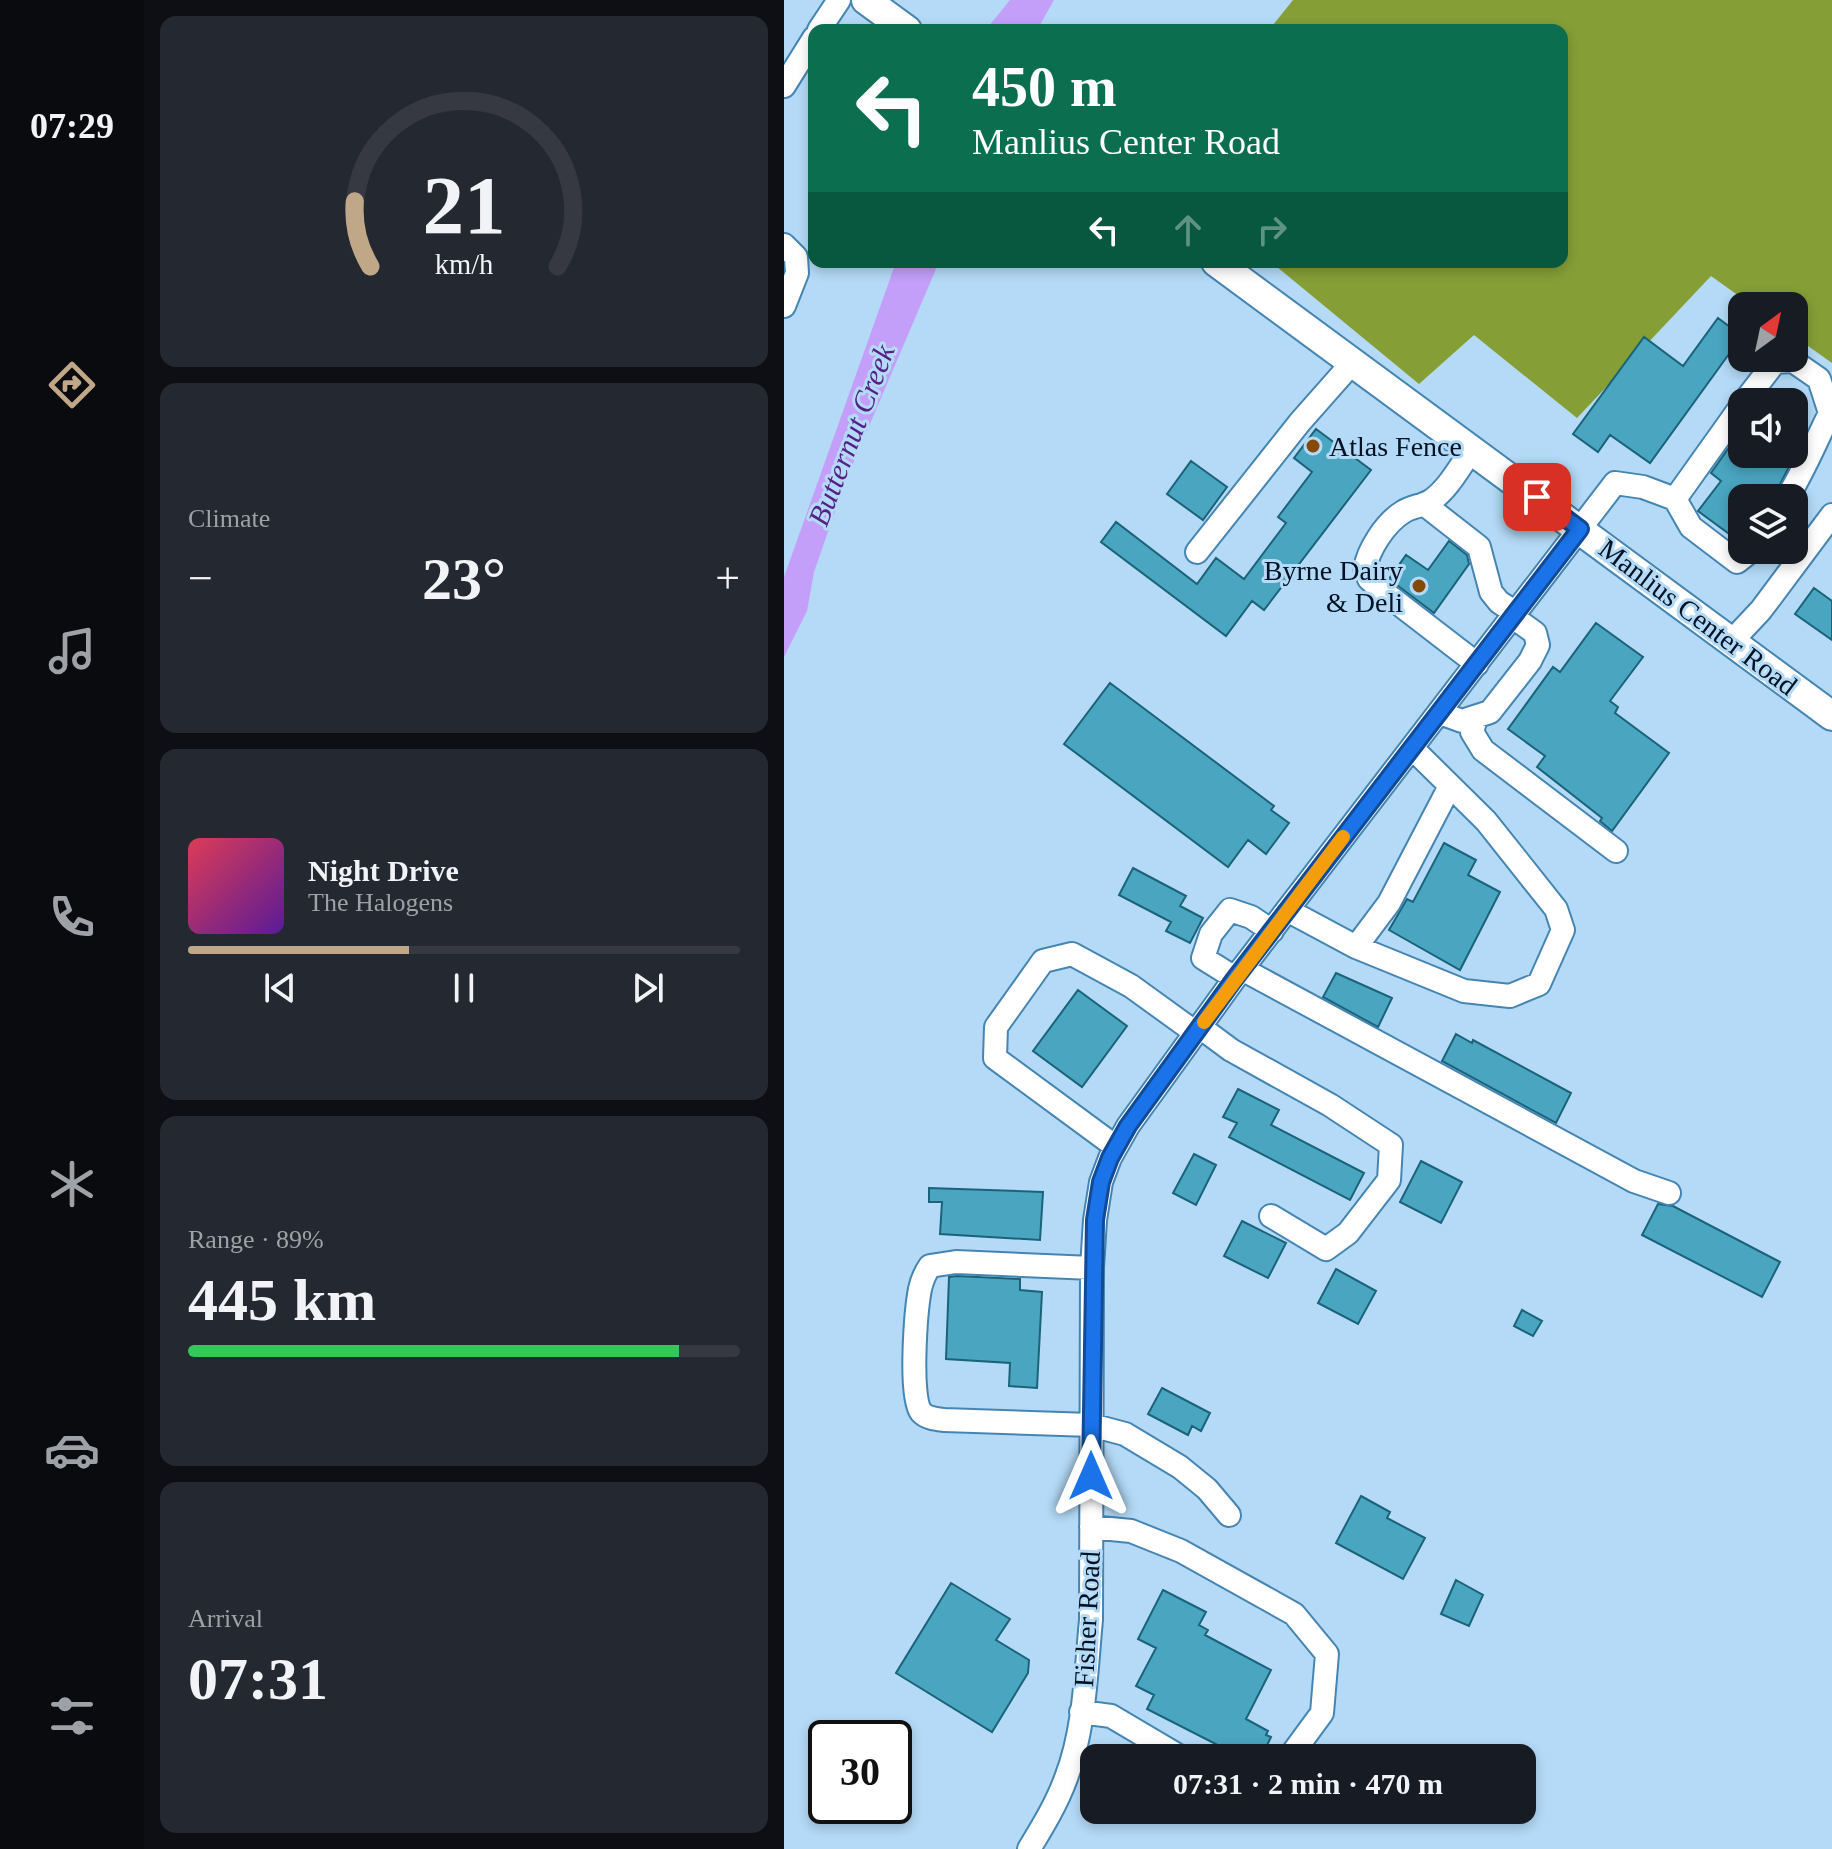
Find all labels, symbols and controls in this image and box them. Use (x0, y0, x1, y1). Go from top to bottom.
icon: left (840, 56, 944, 160)
text: 450 m (972, 56, 1117, 118)
text: 07:29 (30, 106, 114, 146)
text: Manlius Center Road (972, 122, 1280, 162)
text: 21 (422, 159, 506, 251)
icon: left (1082, 208, 1126, 252)
icon: ahead (1166, 208, 1210, 252)
icon: right (1250, 208, 1294, 252)
text: km/h (435, 249, 493, 280)
north arrow (1728, 292, 1808, 372)
map controls (1728, 292, 1808, 564)
water label: Butternut Creek (801, 339, 901, 530)
icon: directions (44, 357, 100, 413)
button: sound (1728, 388, 1808, 468)
place label: Atlas Fence (1329, 431, 1462, 462)
marker: Atlas Fence (1304, 437, 1322, 455)
pin (1503, 463, 1571, 531)
icon: arrive (1515, 475, 1559, 519)
button: layers (1728, 484, 1808, 564)
text: Climate (188, 504, 270, 533)
street label: Manlius Center Road (1593, 533, 1803, 701)
text: 23° (422, 546, 506, 612)
text: − (188, 554, 213, 603)
text: + (715, 554, 740, 603)
place label: Byrne Dairy & Deli (1264, 555, 1403, 618)
marker: Byrne Dairy & Deli (1410, 577, 1428, 595)
icon: music (44, 623, 100, 679)
text: Night Drive (308, 854, 459, 887)
text: The Halogens (308, 888, 453, 917)
icon: phone (44, 889, 100, 945)
icon: previous (258, 966, 302, 1010)
icon: pause (442, 966, 486, 1010)
icon: next (626, 966, 670, 1010)
icon: climate (44, 1156, 100, 1212)
text: Range · 89% (188, 1225, 324, 1254)
text: 445 km (188, 1267, 376, 1333)
icon: car (44, 1422, 100, 1478)
position arrow (1049, 1434, 1133, 1518)
street label: Fisher Road (1068, 1550, 1106, 1688)
text: Arrival (188, 1604, 263, 1633)
text: 07:31 (188, 1646, 328, 1712)
icon: filters (44, 1688, 100, 1744)
speed limit sign: 30 (808, 1720, 912, 1824)
text: 07:31 · 2 min · 470 m (1173, 1767, 1443, 1800)

